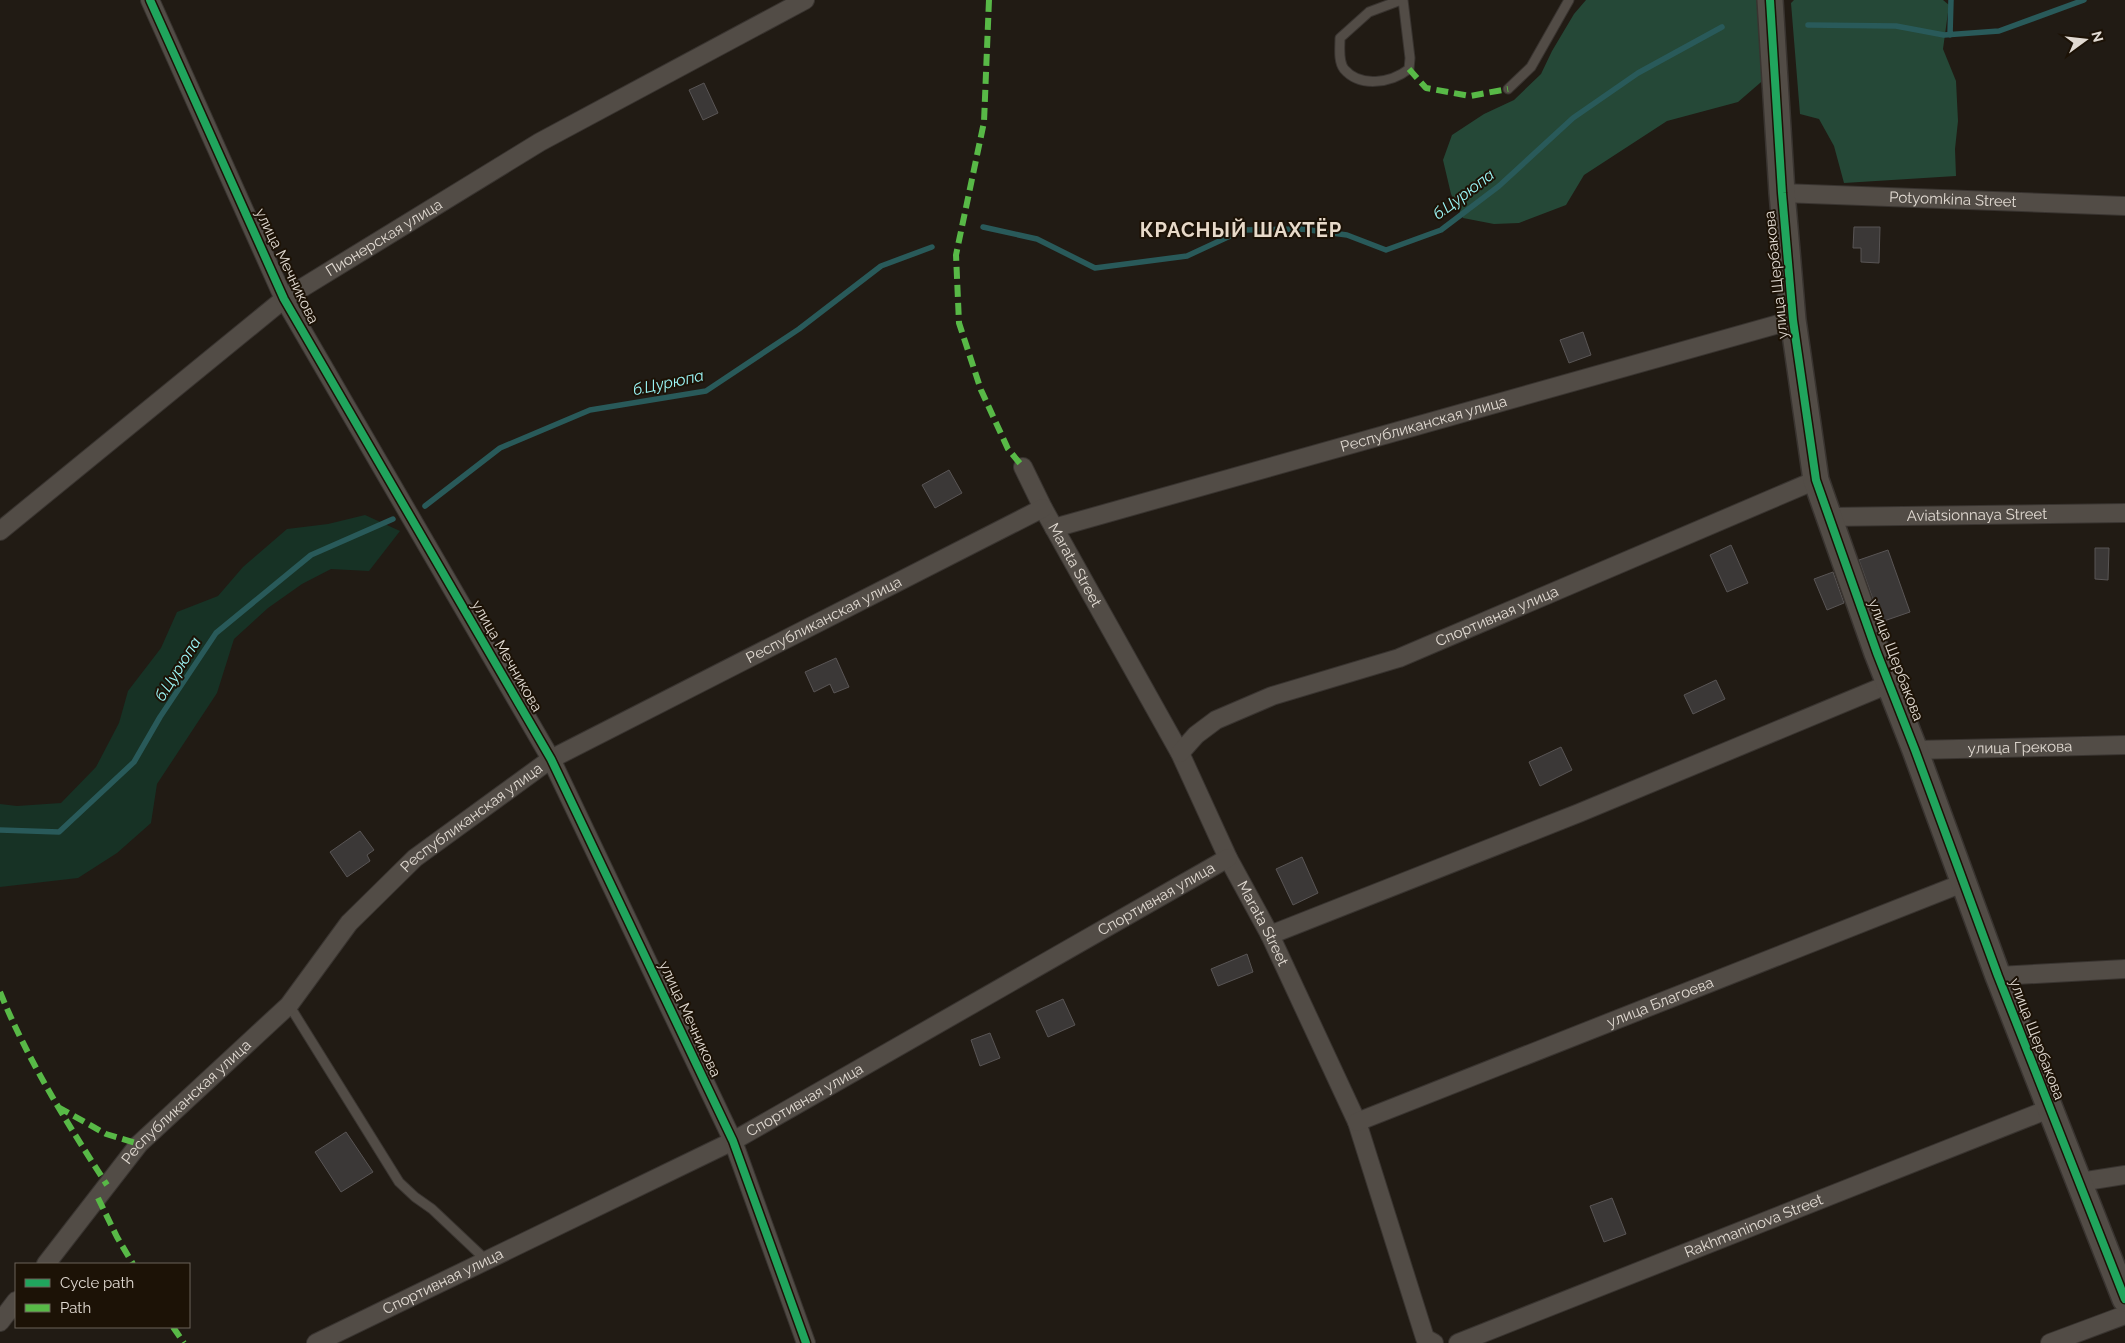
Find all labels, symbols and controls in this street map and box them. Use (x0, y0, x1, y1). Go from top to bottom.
north arrow (2060, 15, 2110, 65)
text: N (2088, 29, 2107, 44)
water label: б.Цурюпа (1429, 165, 1498, 224)
street label: Potyomkina Street (1889, 188, 2017, 211)
street label: Пионерская улица (322, 195, 446, 280)
street label: улица Мечникова (251, 205, 323, 327)
street label: улица Щербакова (1760, 210, 1792, 340)
district label: КРАСНЫЙ ШАХТЁР (1140, 218, 1342, 242)
water label: б.Цурюпа (631, 366, 706, 399)
street label: Республиканская улица (1338, 392, 1509, 456)
street label: Aviatsionnaya Street (1907, 505, 2047, 525)
street label: Marata Street (1044, 520, 1106, 610)
street label: Республиканская улица (743, 573, 905, 667)
street label: Спортивная улица (1433, 582, 1561, 650)
street label: улица Мечникова (468, 597, 546, 715)
street label: улица Щербакова (1864, 597, 1928, 723)
water label: б.Цурюпа (150, 633, 205, 705)
street label: улица Грекова (1967, 737, 2073, 758)
street label: Республиканская улица (397, 759, 546, 876)
street label: Спортивная улица (1095, 858, 1218, 939)
street label: Marata Street (1233, 878, 1292, 969)
street label: улица Мечникова (655, 958, 725, 1080)
street label: улица Благоева (1604, 973, 1716, 1031)
street label: улица Щербакова (2005, 976, 2069, 1102)
street label: Республиканская улица (118, 1036, 255, 1168)
street label: Спортивная улица (743, 1059, 866, 1140)
street label: Rakhmaninova Street (1682, 1190, 1826, 1261)
street label: Спортивная улица (380, 1245, 506, 1318)
legend (15, 1263, 190, 1328)
text: Cycle path (60, 1274, 134, 1292)
text: Path (60, 1299, 91, 1317)

